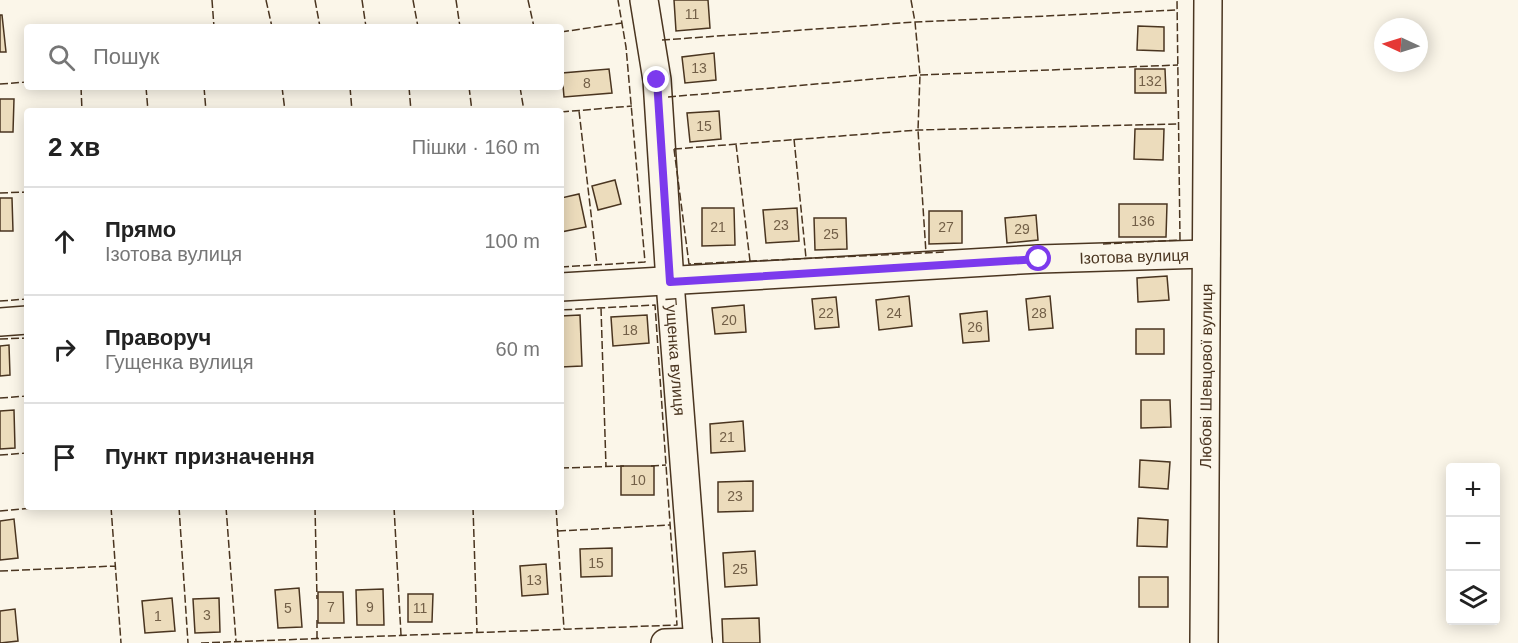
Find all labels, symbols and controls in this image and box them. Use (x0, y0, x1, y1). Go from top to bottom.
house number: 11 (685, 6, 699, 22)
north arrow (1374, 18, 1428, 72)
search box (24, 24, 564, 90)
icon: search (45, 41, 78, 74)
text: Пошук (93, 44, 159, 69)
house number: 13 (691, 60, 707, 76)
route end (643, 66, 669, 92)
house number: 132 (1138, 73, 1162, 89)
house number: 8 (583, 75, 591, 91)
house number: 15 (696, 118, 712, 134)
text: 2 хв (48, 132, 100, 162)
text: Пішки · 160 m (412, 136, 540, 158)
house number: 136 (1131, 213, 1155, 229)
text: Прямо (105, 217, 176, 242)
house number: 23 (773, 217, 789, 233)
house number: 21 (710, 219, 726, 235)
house number: 27 (938, 219, 954, 235)
house number: 29 (1014, 221, 1030, 237)
icon: ahead (48, 225, 81, 258)
house number: 25 (823, 226, 839, 242)
text: 100 m (484, 230, 540, 252)
text: Ізотова вулиця (105, 243, 242, 265)
route start (1025, 245, 1051, 271)
street label: Ізотова вулиця (1079, 246, 1189, 266)
street label: Любові Шевцової вулиця (1197, 283, 1215, 469)
street label: Гущенка вулиця (663, 296, 689, 416)
house number: 22 (818, 305, 834, 321)
house number: 24 (886, 305, 902, 321)
house number: 28 (1031, 305, 1047, 321)
house number: 20 (721, 312, 737, 328)
house number: 26 (967, 319, 983, 335)
house number: 18 (622, 322, 638, 338)
text: Праворуч (105, 325, 211, 350)
icon: right (48, 333, 81, 366)
text: 60 m (496, 338, 540, 360)
text: Гущенка вулиця (105, 351, 254, 373)
house number: 21 (719, 429, 735, 445)
icon: arrive (48, 441, 81, 474)
text: Пункт призначення (105, 444, 315, 469)
map controls (1446, 463, 1500, 625)
button: + (1446, 463, 1500, 517)
house number: 10 (630, 472, 646, 488)
house number: 23 (727, 488, 743, 504)
button: − (1446, 517, 1500, 571)
house number: 15 (588, 555, 604, 571)
house number: 25 (732, 561, 748, 577)
button: layers (1446, 571, 1500, 625)
house number: 13 (526, 572, 542, 588)
house number: 7 (327, 599, 335, 615)
house number: 9 (366, 599, 374, 615)
house number: 5 (284, 600, 292, 616)
house number: 11 (413, 600, 427, 616)
house number: 3 (203, 607, 211, 623)
house number: 1 (154, 608, 162, 624)

